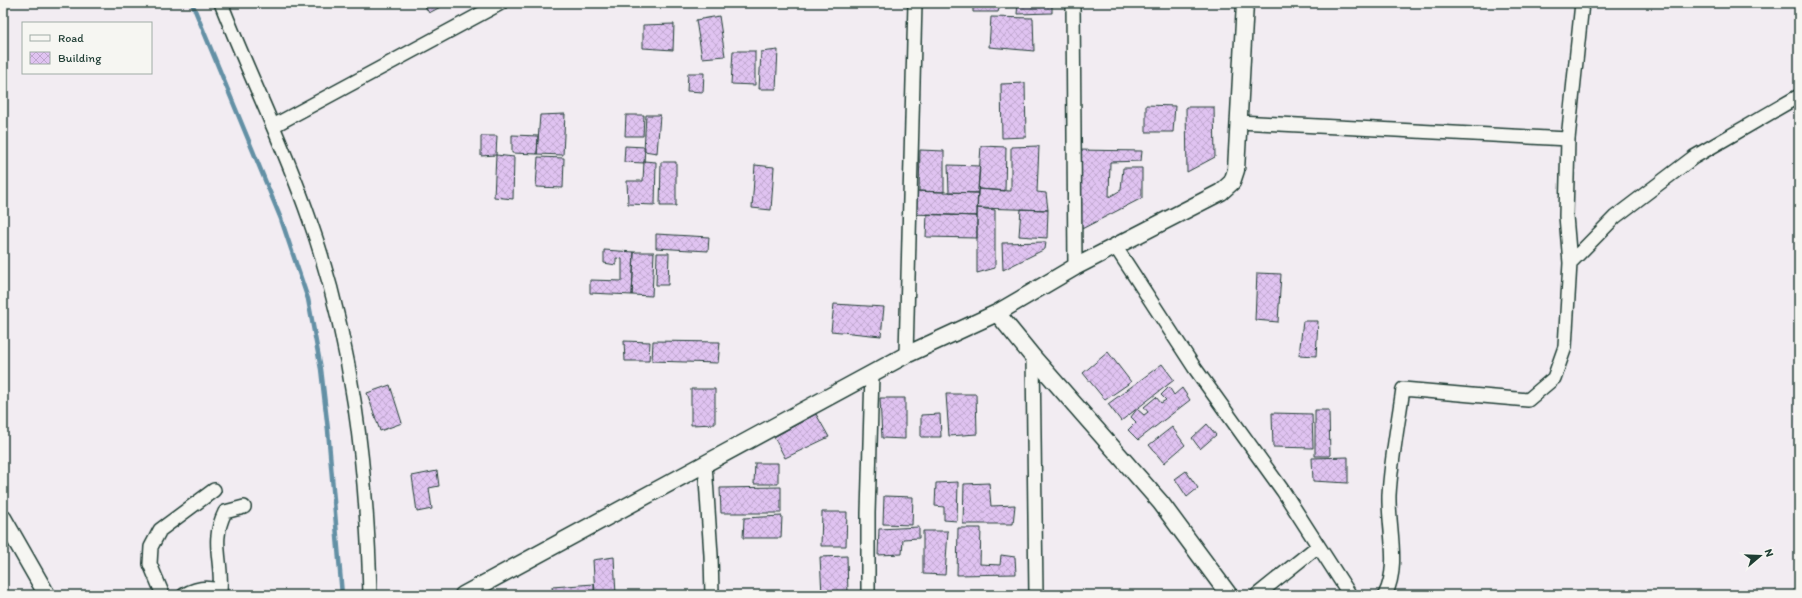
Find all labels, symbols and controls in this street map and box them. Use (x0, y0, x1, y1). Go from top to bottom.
legend (22, 22, 152, 74)
text: Road (58, 31, 84, 45)
text: Building (58, 51, 102, 65)
north arrow (1740, 536, 1780, 576)
text: N (1762, 547, 1776, 559)

